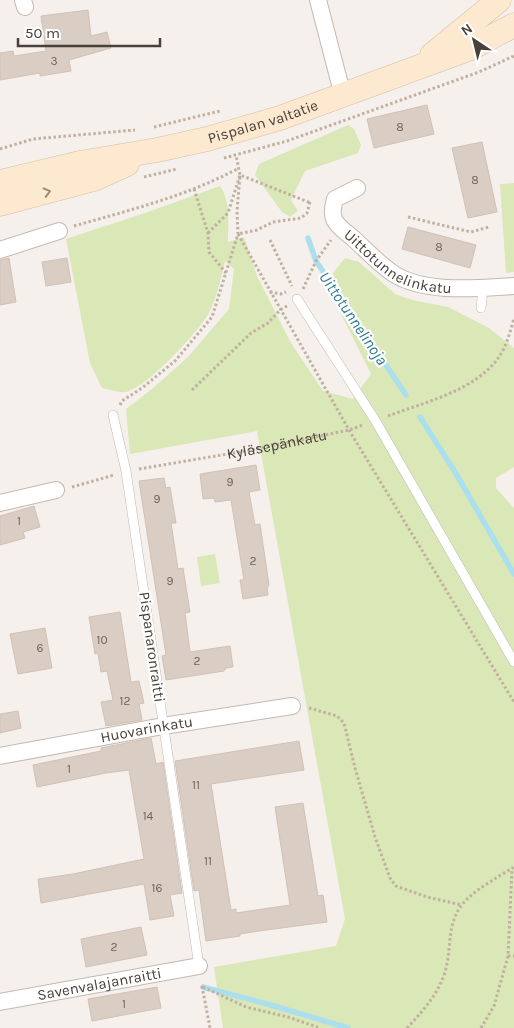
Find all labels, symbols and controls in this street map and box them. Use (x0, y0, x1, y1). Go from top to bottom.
scale bar (18, 15, 160, 47)
north arrow (449, 15, 499, 65)
text: N (458, 20, 476, 40)
text: 50 m (25, 24, 60, 42)
house number: 3 (50, 54, 58, 68)
street label: Pispalan valtatie (206, 96, 320, 147)
house number: 8 (396, 120, 404, 134)
house number: 8 (471, 173, 479, 187)
one-way arrow (43, 187, 51, 197)
street label: Uittotunnelinkatu (340, 225, 452, 297)
house number: 8 (435, 240, 443, 254)
water label: Uittotunnelinoja (315, 268, 392, 369)
street label: Kyläsepänkatu (225, 426, 329, 463)
house number: 9 (227, 475, 234, 489)
house number: 9 (154, 492, 161, 506)
house number: 1 (17, 514, 21, 528)
house number: 2 (250, 554, 257, 568)
house number: 9 (167, 574, 174, 588)
street label: Pispanaronraitti (135, 591, 169, 703)
house number: 10 (96, 633, 108, 647)
house number: 6 (37, 641, 44, 655)
house number: 2 (194, 654, 201, 668)
house number: 12 (120, 694, 131, 708)
street label: Huovarinkatu (99, 713, 194, 746)
house number: 1 (67, 762, 71, 776)
house number: 11 (192, 778, 200, 792)
house number: 14 (143, 809, 154, 823)
house number: 11 (204, 854, 212, 868)
house number: 16 (152, 881, 163, 895)
house number: 2 (111, 940, 118, 954)
street label: Savenvalajanraitti (36, 964, 163, 1004)
house number: 1 (122, 997, 126, 1011)

